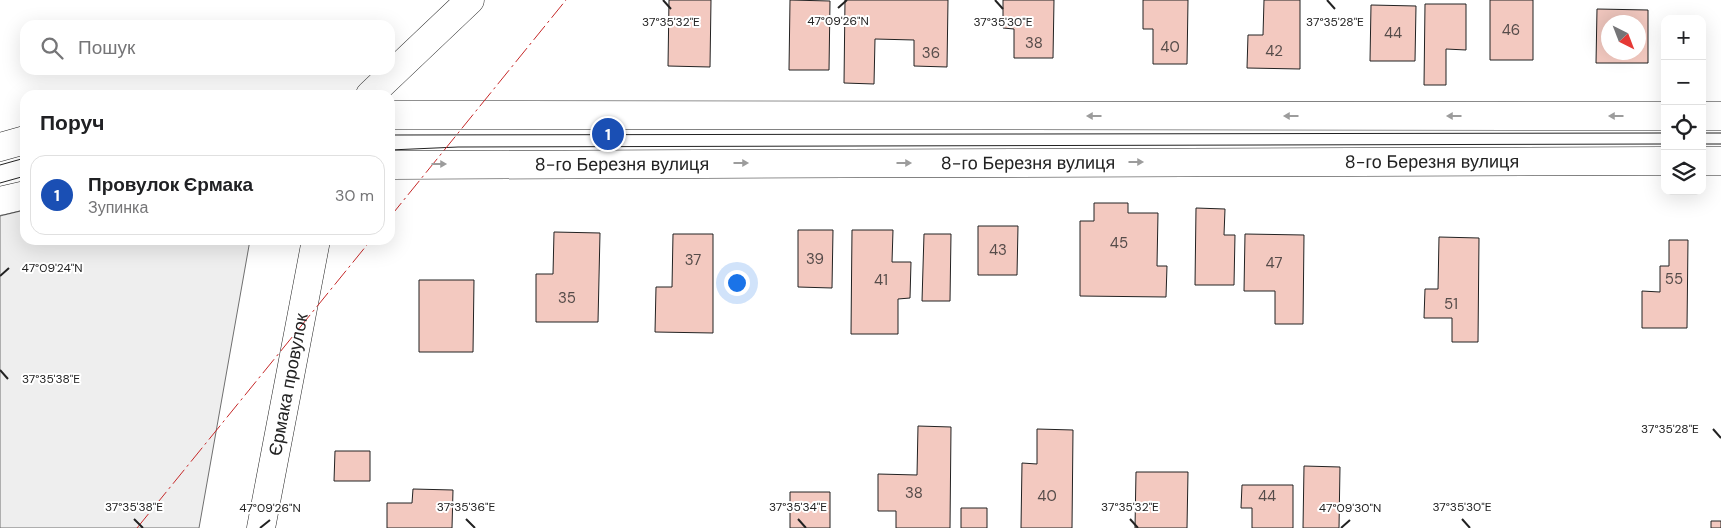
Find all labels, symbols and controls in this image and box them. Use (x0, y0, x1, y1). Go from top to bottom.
text: 47°09'26"N (807, 13, 869, 29)
text: 37°35'32"E (642, 14, 700, 30)
text: 37°35'30"E (973, 14, 1033, 30)
text: 37°35'28"E (1306, 14, 1364, 30)
north arrow (1601, 15, 1646, 60)
map controls (1661, 15, 1706, 195)
button: + (1661, 15, 1706, 60)
search box (20, 20, 395, 75)
house number: 46 (1502, 20, 1520, 40)
house number: 44 (1384, 23, 1402, 43)
house number: 38 (1025, 33, 1043, 53)
icon: search (38, 34, 66, 62)
text: Пошук (78, 35, 135, 60)
house number: 40 (1160, 37, 1180, 57)
house number: 42 (1265, 41, 1283, 61)
house number: 36 (922, 43, 940, 63)
button: − (1661, 60, 1706, 105)
button: locate (1661, 105, 1706, 150)
text: Поруч (40, 109, 104, 137)
one-way arrow (1085, 112, 1101, 120)
one-way arrow (1283, 112, 1299, 120)
one-way arrow (1445, 112, 1461, 120)
one-way arrow (1608, 112, 1624, 120)
pin: 1 (592, 115, 624, 153)
street label: 8-го Березня вулиця (1345, 149, 1519, 174)
button: layers (1661, 150, 1706, 195)
street label: 8-го Березня вулиця (941, 151, 1115, 175)
street label: 8-го Березня вулиця (535, 152, 709, 177)
one-way arrow (1128, 158, 1144, 166)
one-way arrow (733, 159, 749, 167)
one-way arrow (896, 159, 912, 167)
one-way arrow (431, 160, 447, 168)
text: Провулок Єрмака (88, 172, 253, 197)
text: 1 (54, 185, 60, 206)
text: 30 m (335, 185, 374, 206)
text: Зупинка (88, 197, 148, 218)
house number: 45 (1110, 233, 1128, 253)
house number: 43 (989, 240, 1007, 260)
house number: 39 (806, 249, 824, 269)
house number: 37 (685, 250, 701, 270)
house number: 47 (1265, 253, 1283, 273)
text: 47°09'24"N (21, 260, 83, 276)
house number: 55 (1665, 269, 1683, 289)
your location (724, 270, 750, 296)
house number: 41 (874, 270, 888, 290)
house number: 35 (558, 288, 576, 308)
house number: 51 (1444, 294, 1458, 314)
street label: Єрмака провулок (263, 311, 314, 458)
text: 37°35'38"E (22, 371, 80, 387)
text: 37°35'28"E (1641, 421, 1699, 437)
house number: 38 (905, 483, 923, 503)
house number: 40 (1037, 486, 1057, 506)
house number: 44 (1258, 486, 1276, 506)
text: 37°35'38"E (105, 499, 163, 515)
text: 37°35'36"E (437, 499, 495, 515)
text: 37°35'34"E (769, 499, 827, 515)
text: 37°35'32"E (1101, 499, 1159, 515)
text: 37°35'30"E (1432, 499, 1492, 515)
text: 47°09'26"N (239, 500, 301, 516)
text: 47°09'30"N (1319, 500, 1381, 516)

